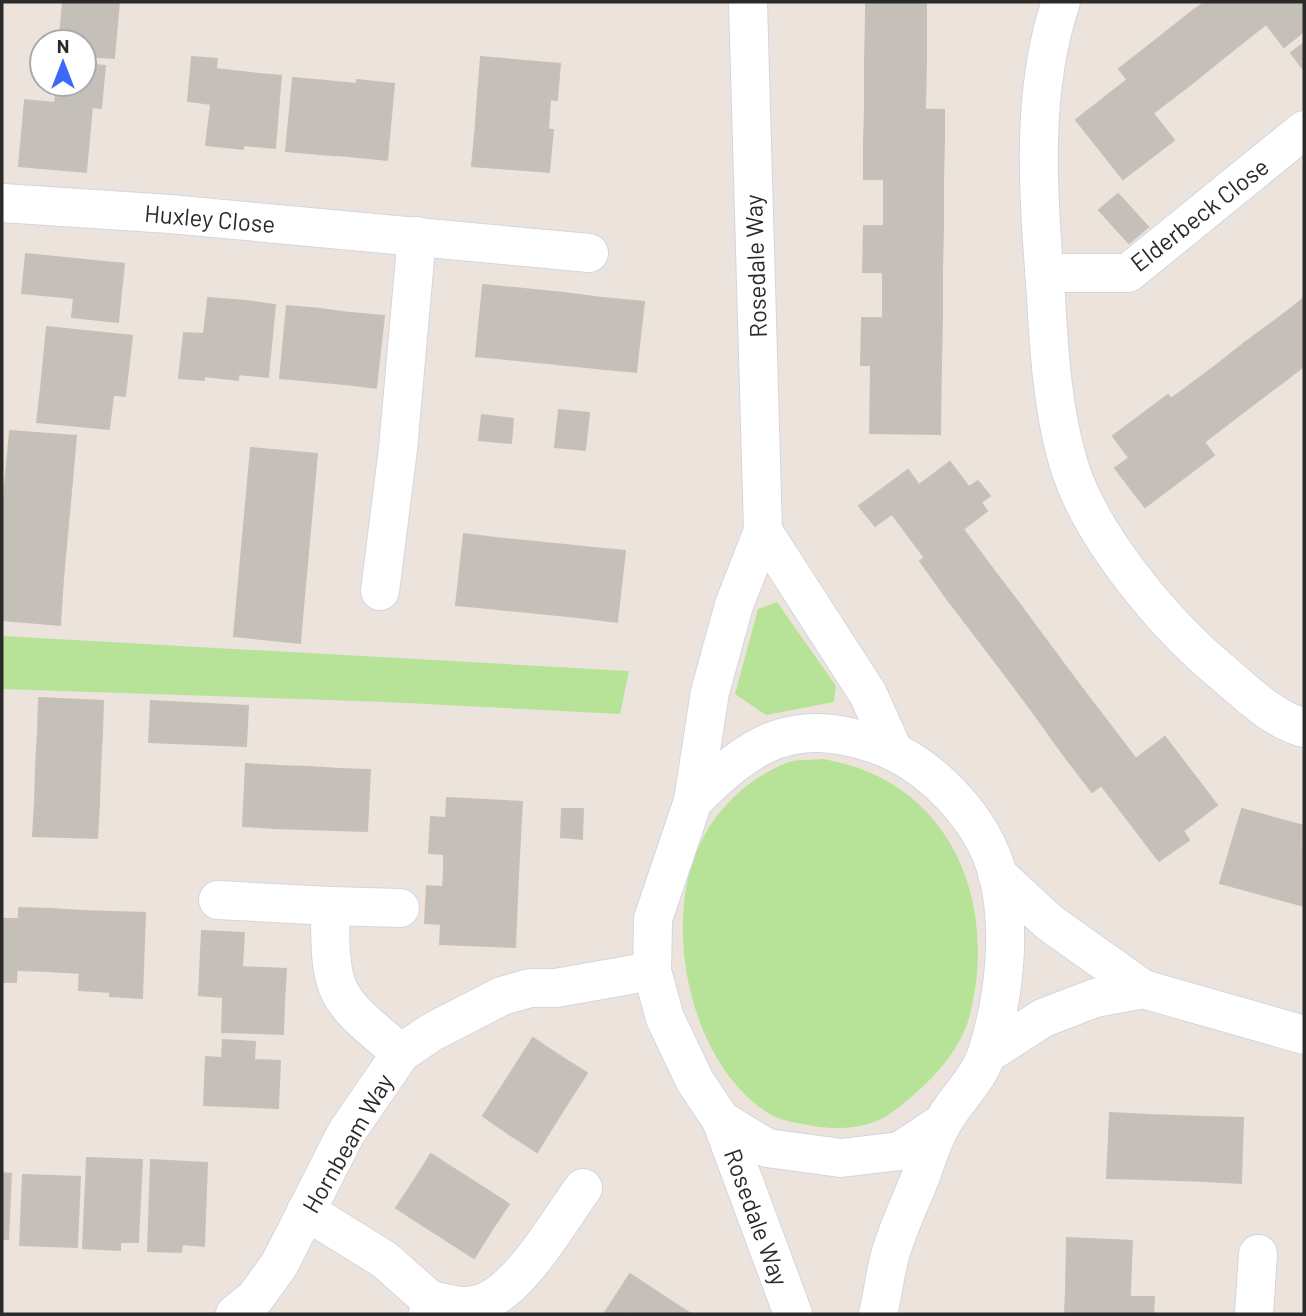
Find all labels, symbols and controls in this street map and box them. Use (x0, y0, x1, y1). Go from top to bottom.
north arrow (28, 28, 98, 98)
text: N (57, 34, 69, 57)
street label: Elderbeck Close (1124, 151, 1274, 277)
street label: Rosedale Way (738, 194, 772, 338)
street label: Huxley Close (143, 198, 277, 238)
street label: Hornbeam Way (295, 1068, 399, 1218)
street label: Rosedale Way (719, 1145, 795, 1289)

